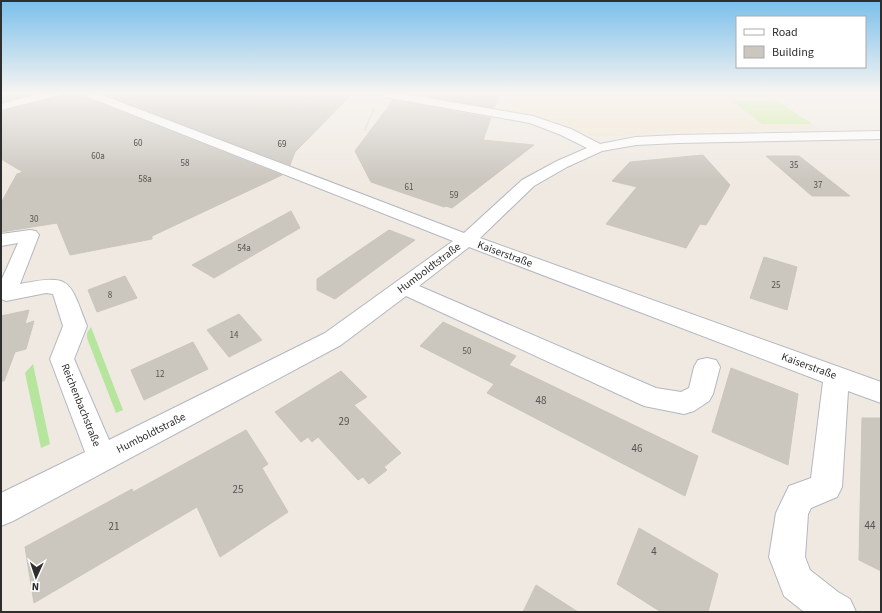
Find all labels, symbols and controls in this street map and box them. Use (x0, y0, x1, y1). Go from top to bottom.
legend (736, 16, 866, 68)
text: Road (772, 24, 798, 41)
text: Building (772, 44, 814, 61)
house number: 60 (134, 137, 143, 150)
house number: 69 (278, 138, 287, 151)
house number: 60a (91, 150, 105, 163)
house number: 58 (181, 157, 190, 170)
house number: 35 (790, 159, 799, 172)
house number: 58a (138, 173, 152, 186)
house number: 37 (814, 179, 823, 192)
house number: 61 (405, 181, 413, 194)
house number: 59 (450, 189, 459, 202)
house number: 30 (30, 213, 39, 226)
street label: Kaiserstraße (475, 237, 535, 271)
street label: Humboldtstraße (394, 239, 464, 297)
house number: 54a (237, 242, 251, 255)
house number: 25 (772, 279, 781, 292)
house number: 8 (108, 289, 113, 302)
house number: 14 (230, 329, 239, 342)
house number: 50 (463, 345, 472, 358)
street label: Kaiserstraße (779, 349, 839, 383)
street label: Reichenbachstraße (58, 361, 105, 449)
house number: 12 (156, 368, 165, 381)
house number: 48 (536, 393, 547, 408)
street label: Humboldtstraße (114, 409, 189, 457)
house number: 29 (339, 414, 349, 429)
house number: 46 (632, 441, 643, 456)
house number: 25 (233, 482, 243, 497)
house number: 44 (865, 518, 876, 533)
house number: 21 (109, 519, 119, 534)
house number: 4 (651, 544, 657, 559)
north arrow (16, 557, 56, 597)
text: N (31, 579, 40, 594)

